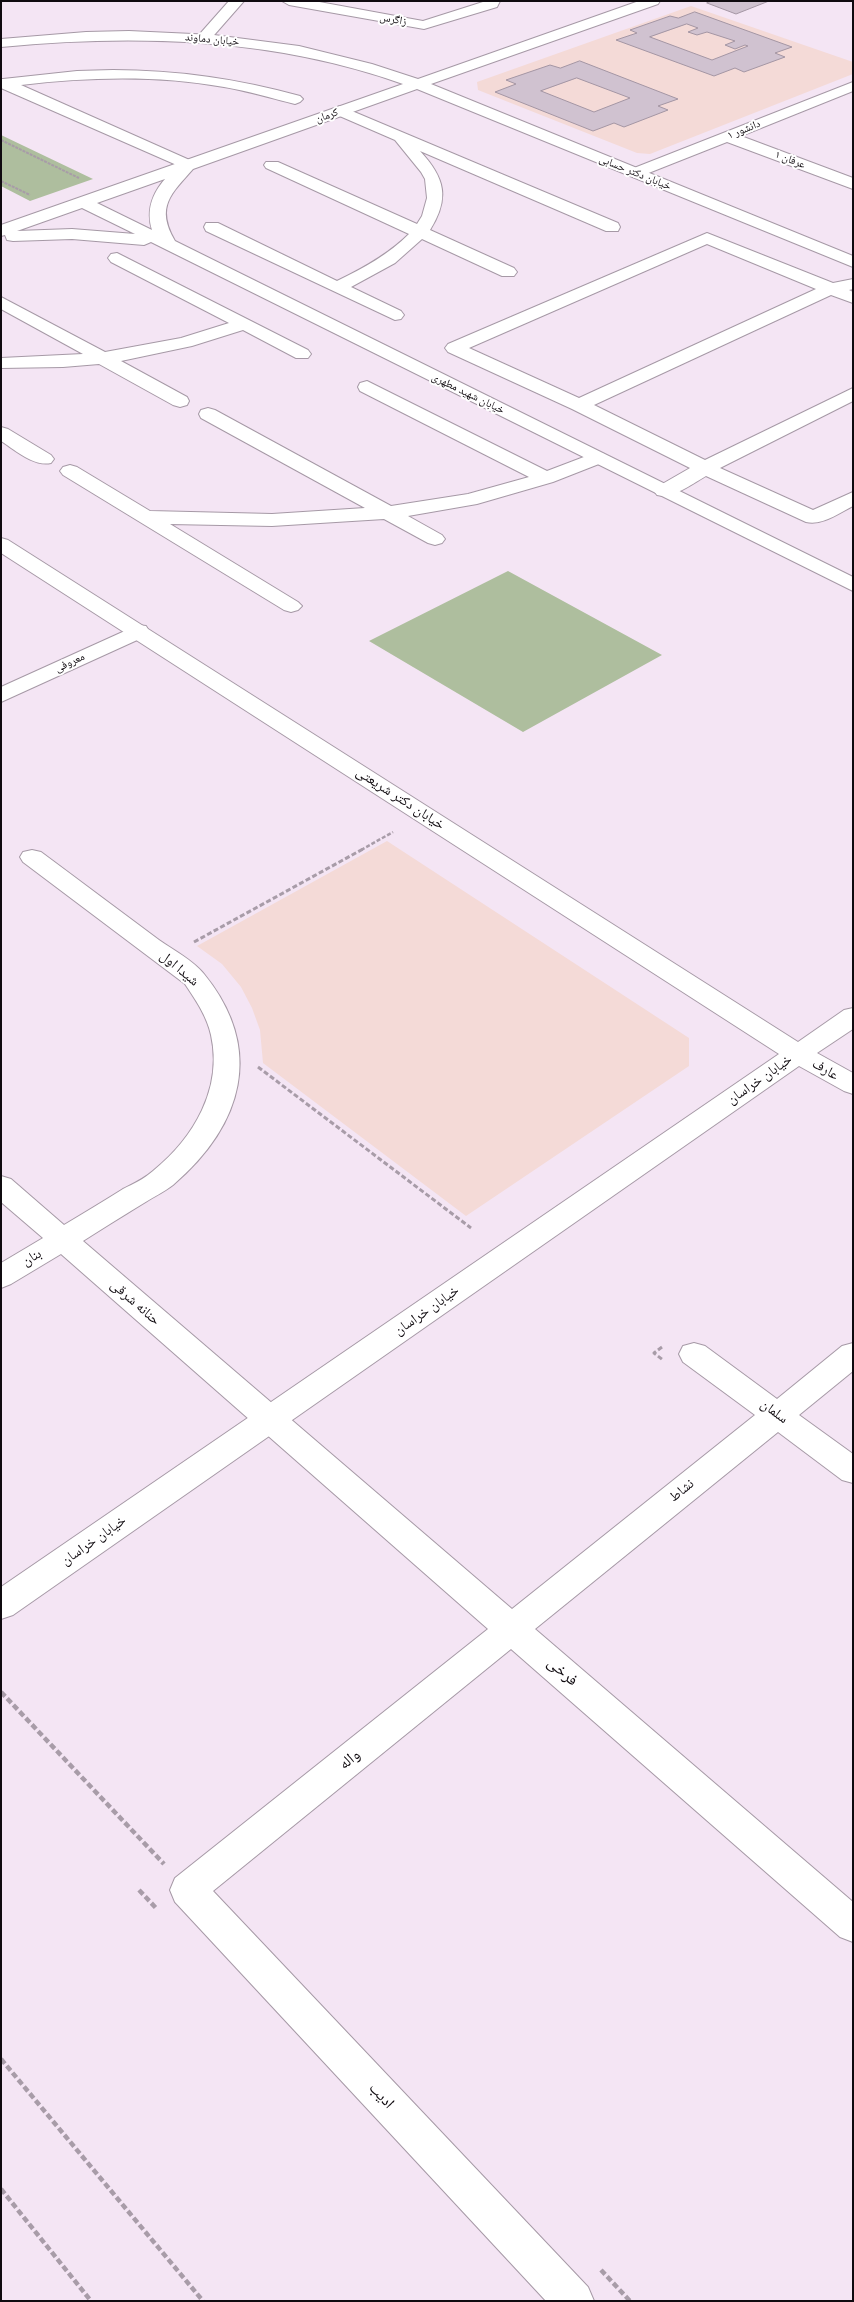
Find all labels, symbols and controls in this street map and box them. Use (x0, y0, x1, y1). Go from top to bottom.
street label: زاگرس (379, 11, 407, 29)
street label: خیابان دماوند (184, 31, 240, 49)
street label: کرمان (314, 106, 340, 126)
street label: دانشور ۱ (726, 117, 762, 143)
street label: عرفان ۱ (773, 148, 807, 172)
street label: خیابان دکتر حسابی (597, 153, 673, 193)
street label: خیابان شهید مطهری (429, 371, 507, 417)
street label: معروفی (53, 650, 87, 676)
street label: خیابان دکتر شریعتی (352, 764, 448, 834)
street label: شیدا اول (156, 948, 202, 990)
street label: خیابان خراسان (724, 1051, 796, 1109)
street label: عارف (809, 1056, 841, 1084)
street label: بنان (19, 1246, 45, 1270)
street label: حنانه شرقی (107, 1277, 163, 1329)
street label: خیابان خراسان (391, 1282, 463, 1340)
street label: سلمان (757, 1396, 791, 1428)
street label: نشاط (666, 1476, 698, 1506)
street label: خیابان خراسان (58, 1512, 130, 1570)
street label: فرخی (543, 1653, 581, 1691)
street label: واله (335, 1746, 365, 1774)
street label: ادیب (364, 2079, 398, 2113)

